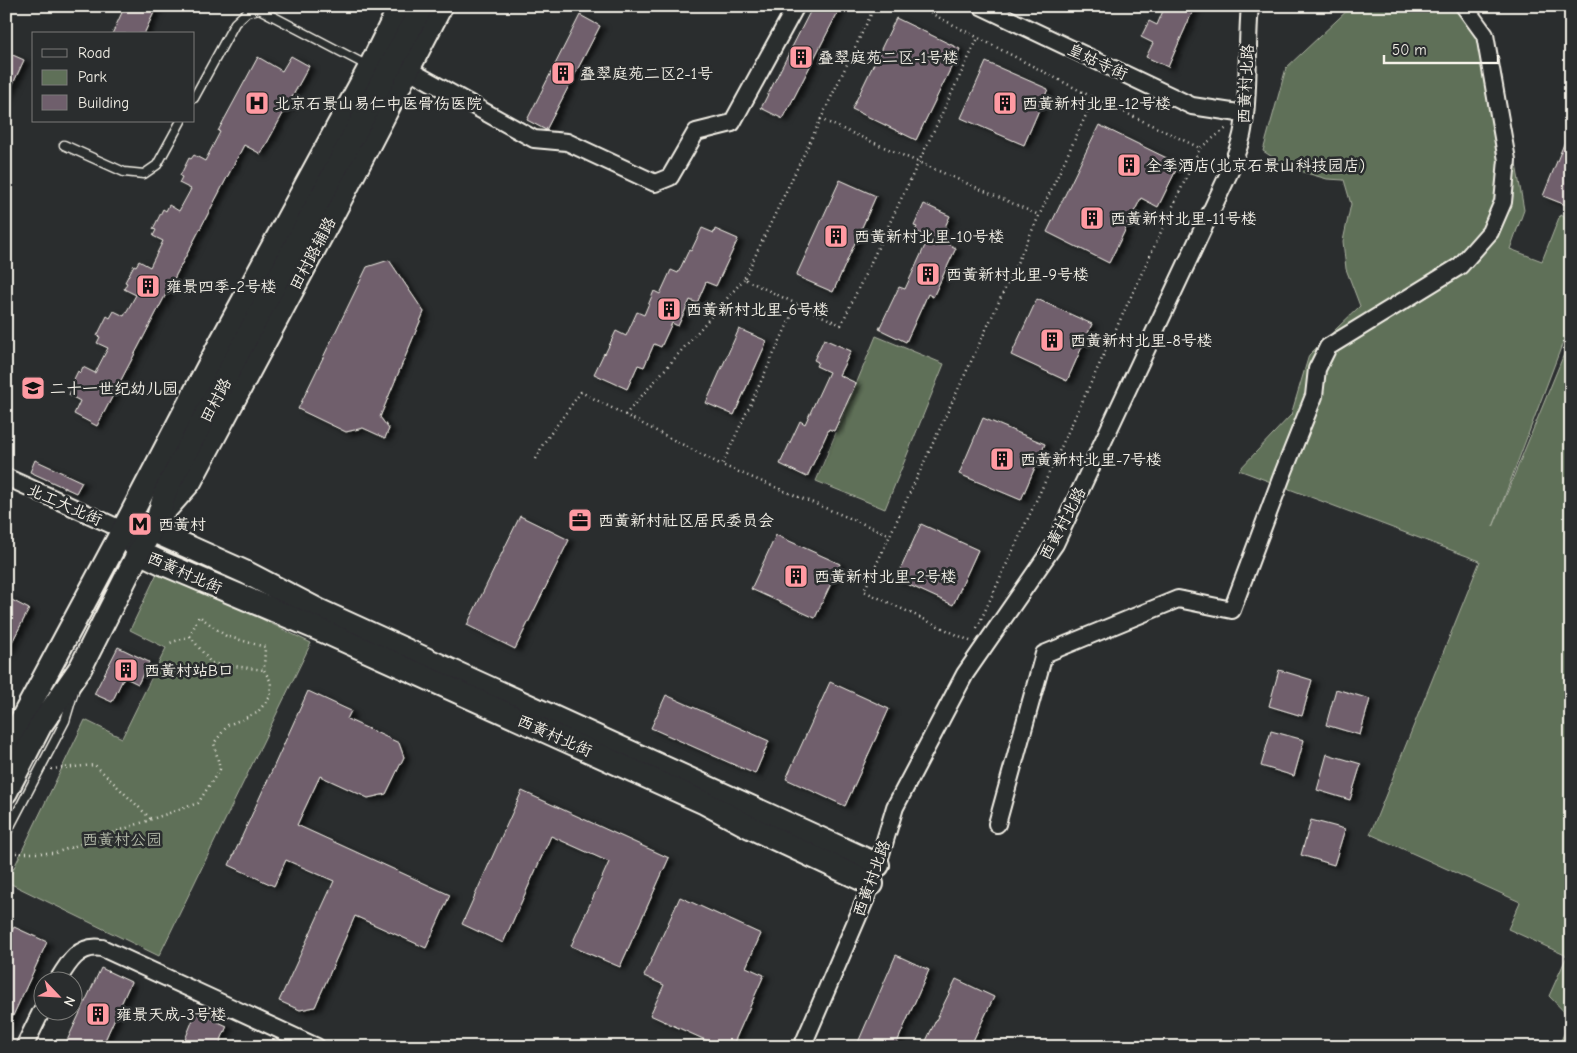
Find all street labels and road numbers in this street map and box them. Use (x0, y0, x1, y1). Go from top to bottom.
street label: 皇姑寺街 (1065, 40, 1130, 84)
street label: 西黄村北路 (1235, 44, 1257, 124)
street label: 田村路辅路 (286, 214, 340, 293)
street label: 田村路 (197, 375, 235, 426)
street label: 北工大北街 (24, 480, 105, 529)
street label: 西黄村北路 (1036, 484, 1090, 563)
street label: 西黄村北街 (144, 548, 225, 597)
street label: 西黄村北街 (514, 711, 595, 760)
street label: 西黄村北路 (850, 838, 894, 919)

